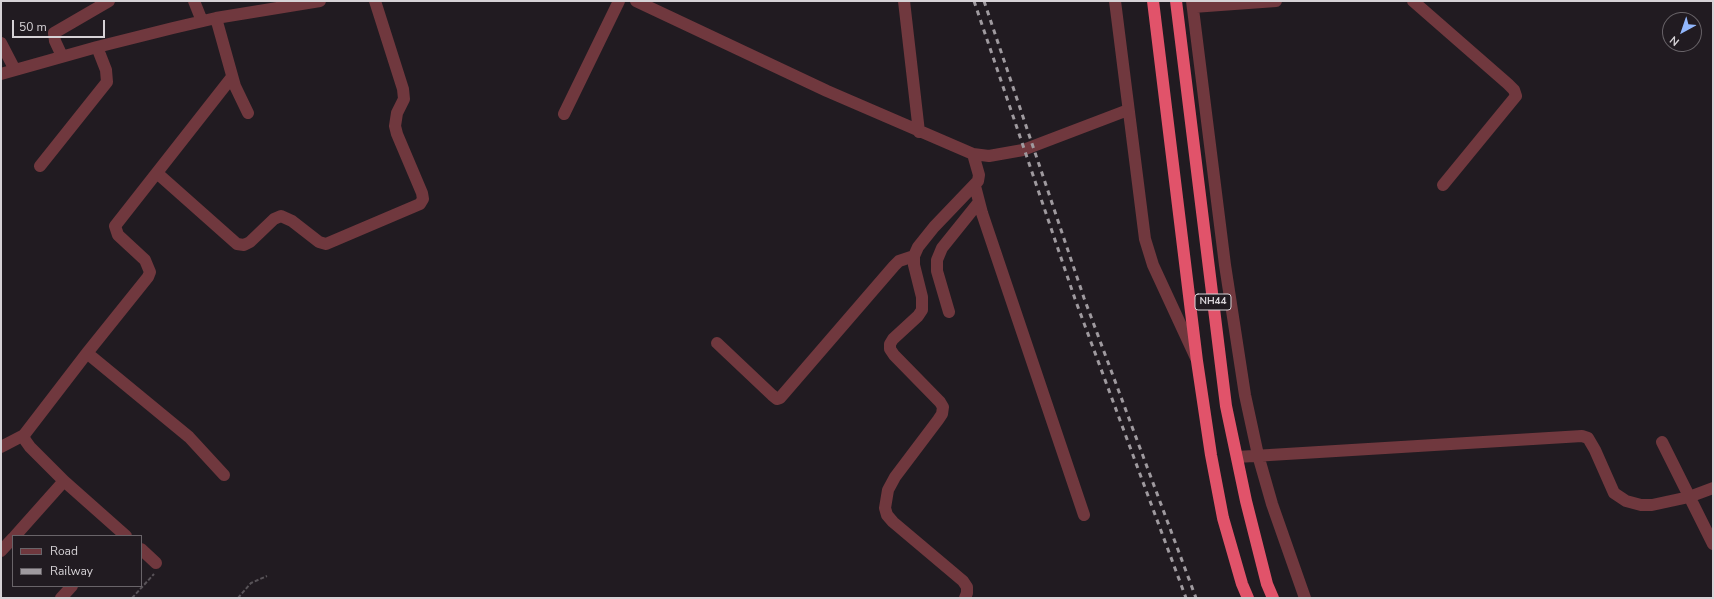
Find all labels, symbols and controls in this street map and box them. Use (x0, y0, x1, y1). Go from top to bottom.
scale bar (14, 12, 107, 38)
north arrow (1662, 12, 1702, 52)
text: 50 m (19, 19, 47, 35)
text: N (1667, 32, 1683, 49)
road number: NH44 (1195, 294, 1231, 310)
legend (12, 535, 142, 587)
text: Road (50, 543, 78, 559)
text: Railway (50, 563, 93, 579)

